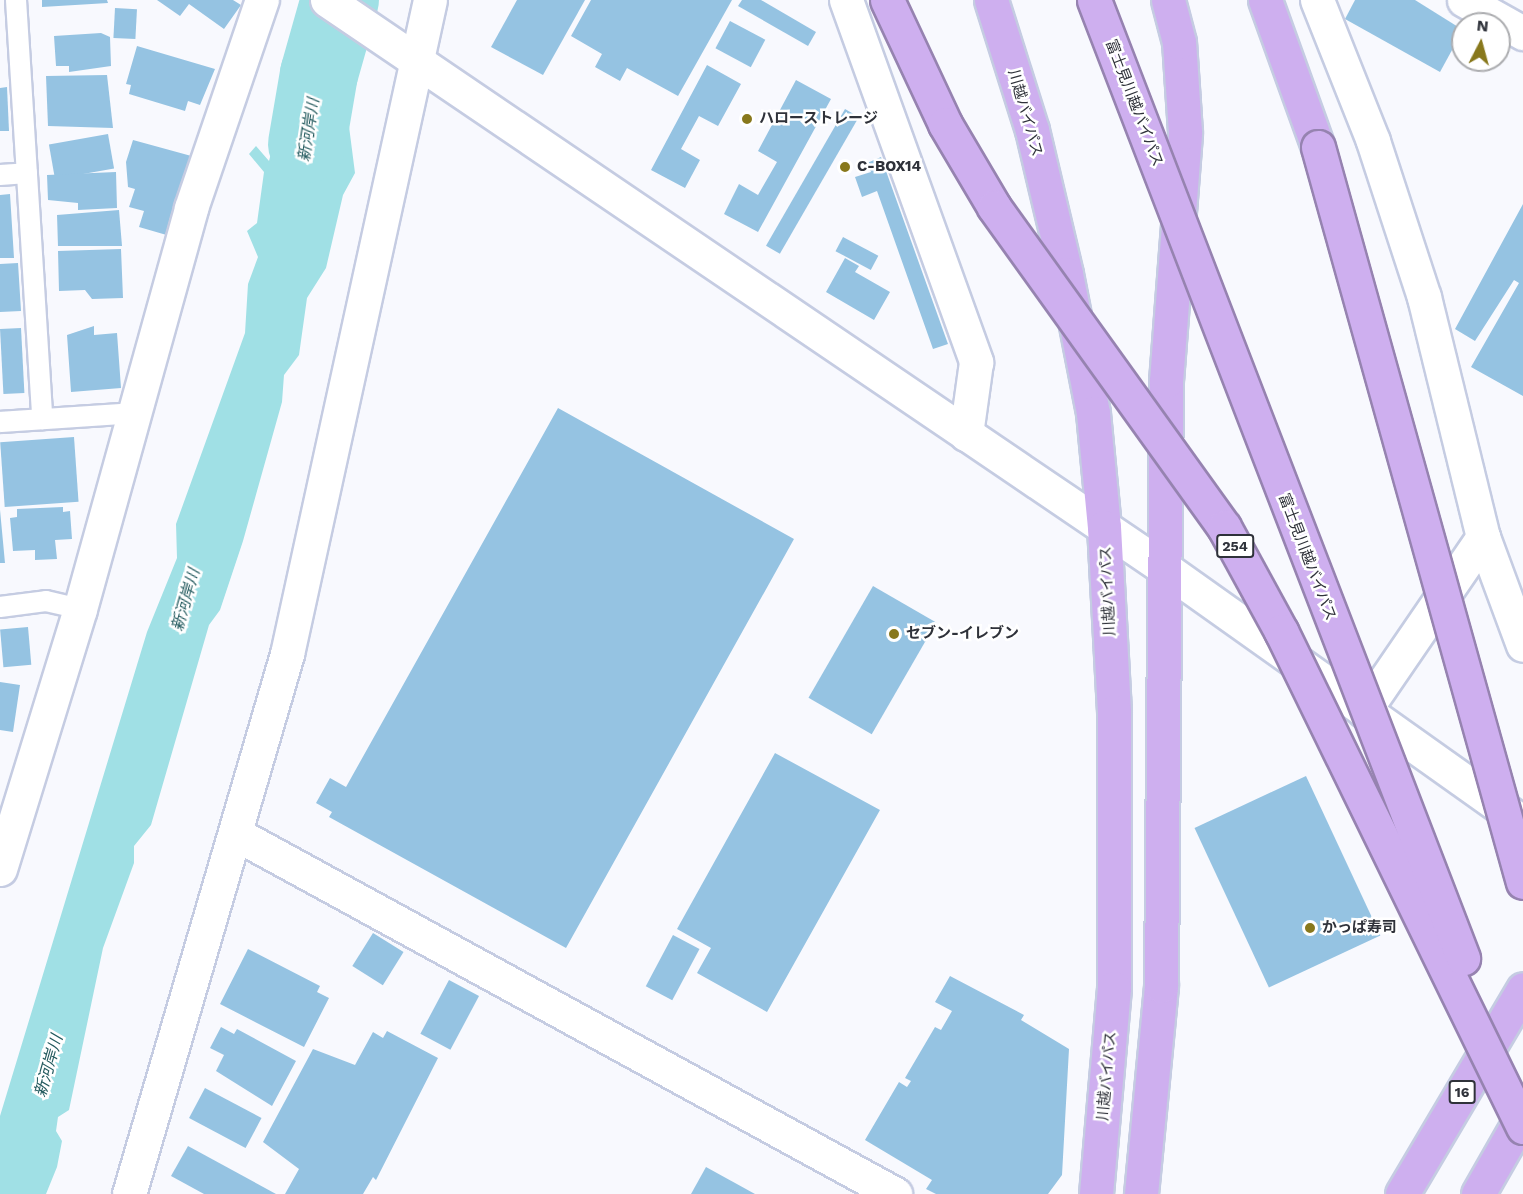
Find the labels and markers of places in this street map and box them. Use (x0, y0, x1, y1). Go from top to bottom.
place label: ハローストレージ (759, 110, 879, 128)
marker: ハローストレージ (740, 112, 754, 126)
place label: C-BOX14 (857, 158, 921, 176)
marker: C-BOX14 (838, 160, 852, 174)
place label: セブン-イレブン (906, 625, 1019, 643)
marker: セブン-イレブン (887, 627, 901, 641)
place label: かっぱ寿司 (1322, 919, 1397, 937)
marker: かっぱ寿司 (1303, 921, 1317, 935)

